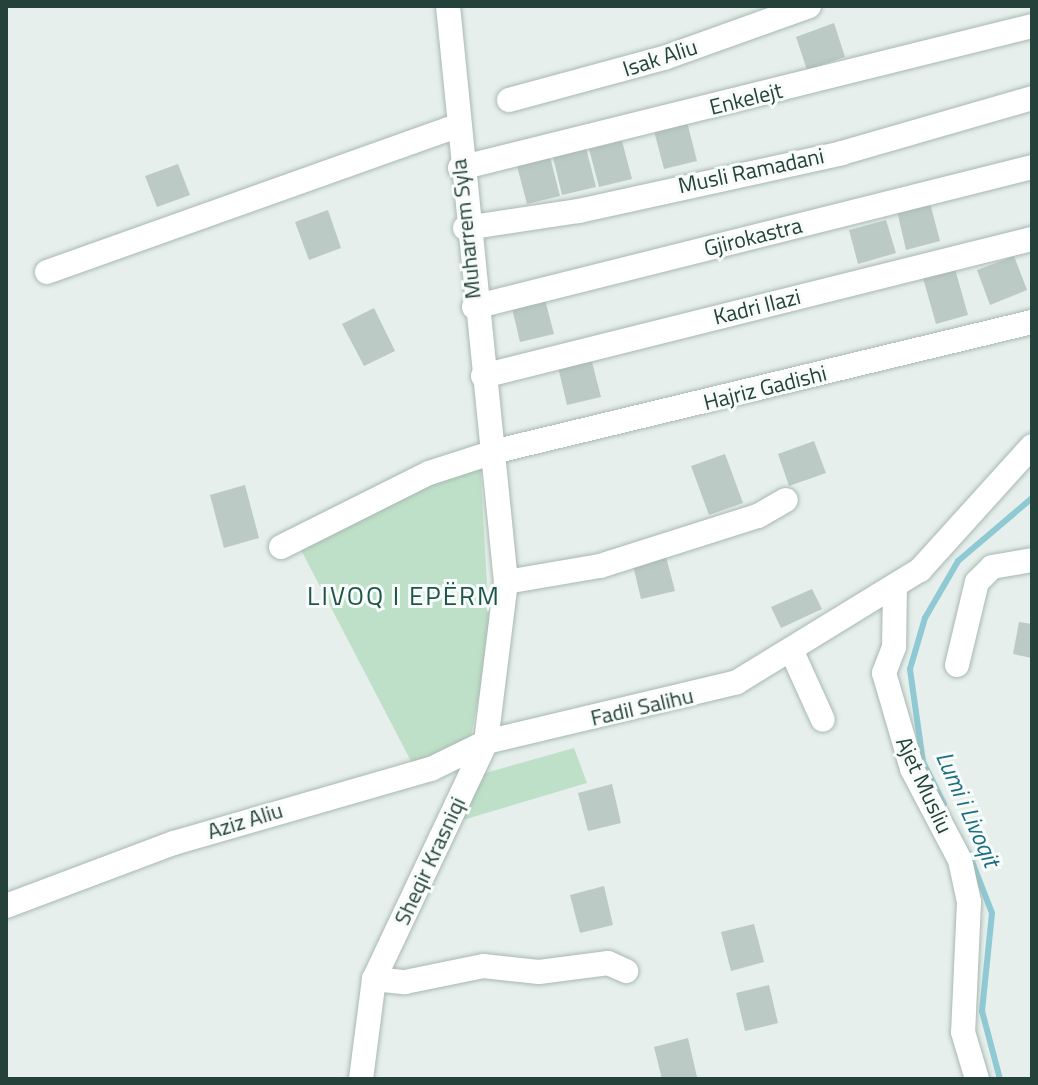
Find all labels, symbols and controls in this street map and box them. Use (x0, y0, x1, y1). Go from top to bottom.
street label: Isak Aliu (619, 34, 701, 82)
street label: Enkelejt (707, 77, 785, 121)
street label: Musli Ramadani (676, 143, 826, 199)
street label: Muharrem Syla (446, 158, 486, 300)
street label: Gjirokastra (701, 212, 805, 262)
street label: Kadri Ilazi (711, 283, 803, 331)
street label: Hajriz Gadishi (701, 360, 829, 416)
district label: LIVOQ I EPËRM (307, 580, 501, 612)
street label: Fadil Salihu (588, 682, 696, 732)
street label: Ajet Musliu (890, 733, 958, 837)
water label: Lumi i Livoqit (930, 747, 1006, 871)
street label: Sheqir Krasniqi (389, 793, 471, 929)
street label: Aziz Aliu (204, 797, 286, 845)

